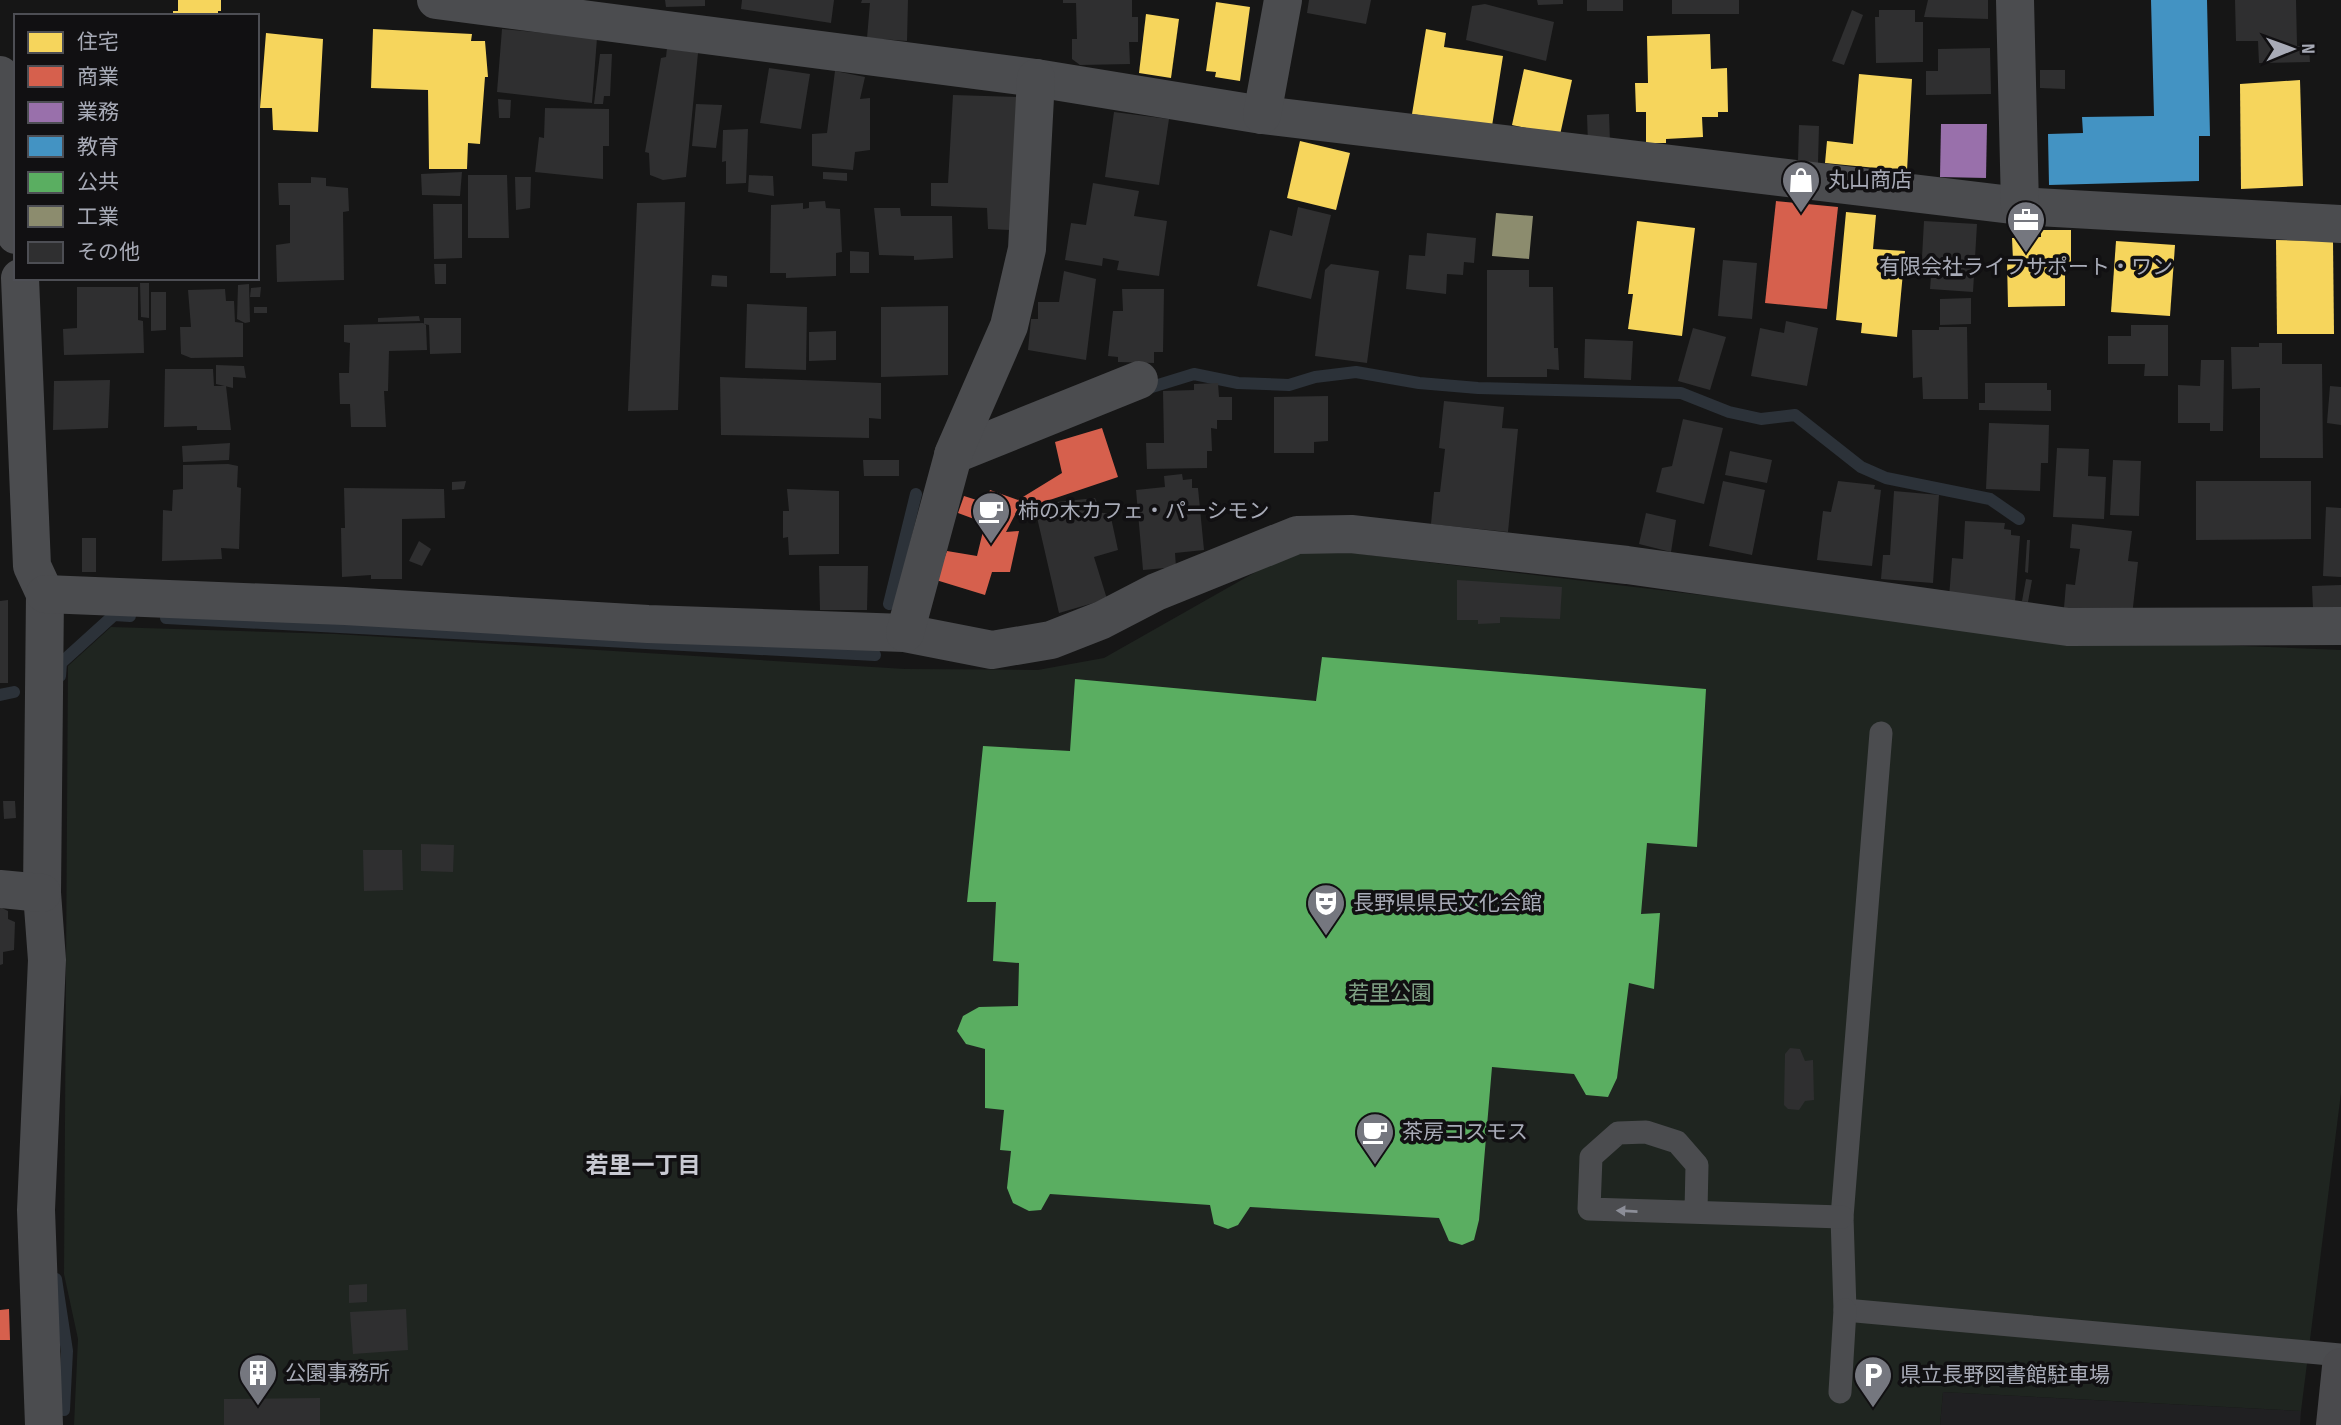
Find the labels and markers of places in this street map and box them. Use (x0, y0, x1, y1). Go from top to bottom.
shop icon: 丸山商店 (1780, 159, 1822, 214)
place label: 丸山商店 (1828, 168, 1912, 193)
office icon: 有限会社ライフサポート・ワン (2005, 199, 2047, 254)
place label: 有限会社ライフサポート・ワン (1879, 255, 2173, 280)
cafe icon: 柿の木カフェ・パーシモン (970, 490, 1012, 545)
place label: 柿の木カフェ・パーシモン (1018, 499, 1270, 524)
theatre icon: 長野県県民文化会館 (1305, 882, 1347, 937)
place label: 長野県県民文化会館 (1353, 891, 1542, 916)
cafe icon: 茶房コスモス (1354, 1111, 1396, 1166)
place label: 茶房コスモス (1402, 1120, 1528, 1145)
building icon: 公園事務所 (237, 1352, 279, 1407)
parking icon: 県立長野図書館駐車場 (1852, 1354, 1894, 1409)
place label: 公園事務所 (285, 1361, 390, 1386)
place label: 県立長野図書館駐車場 (1900, 1363, 2110, 1388)

